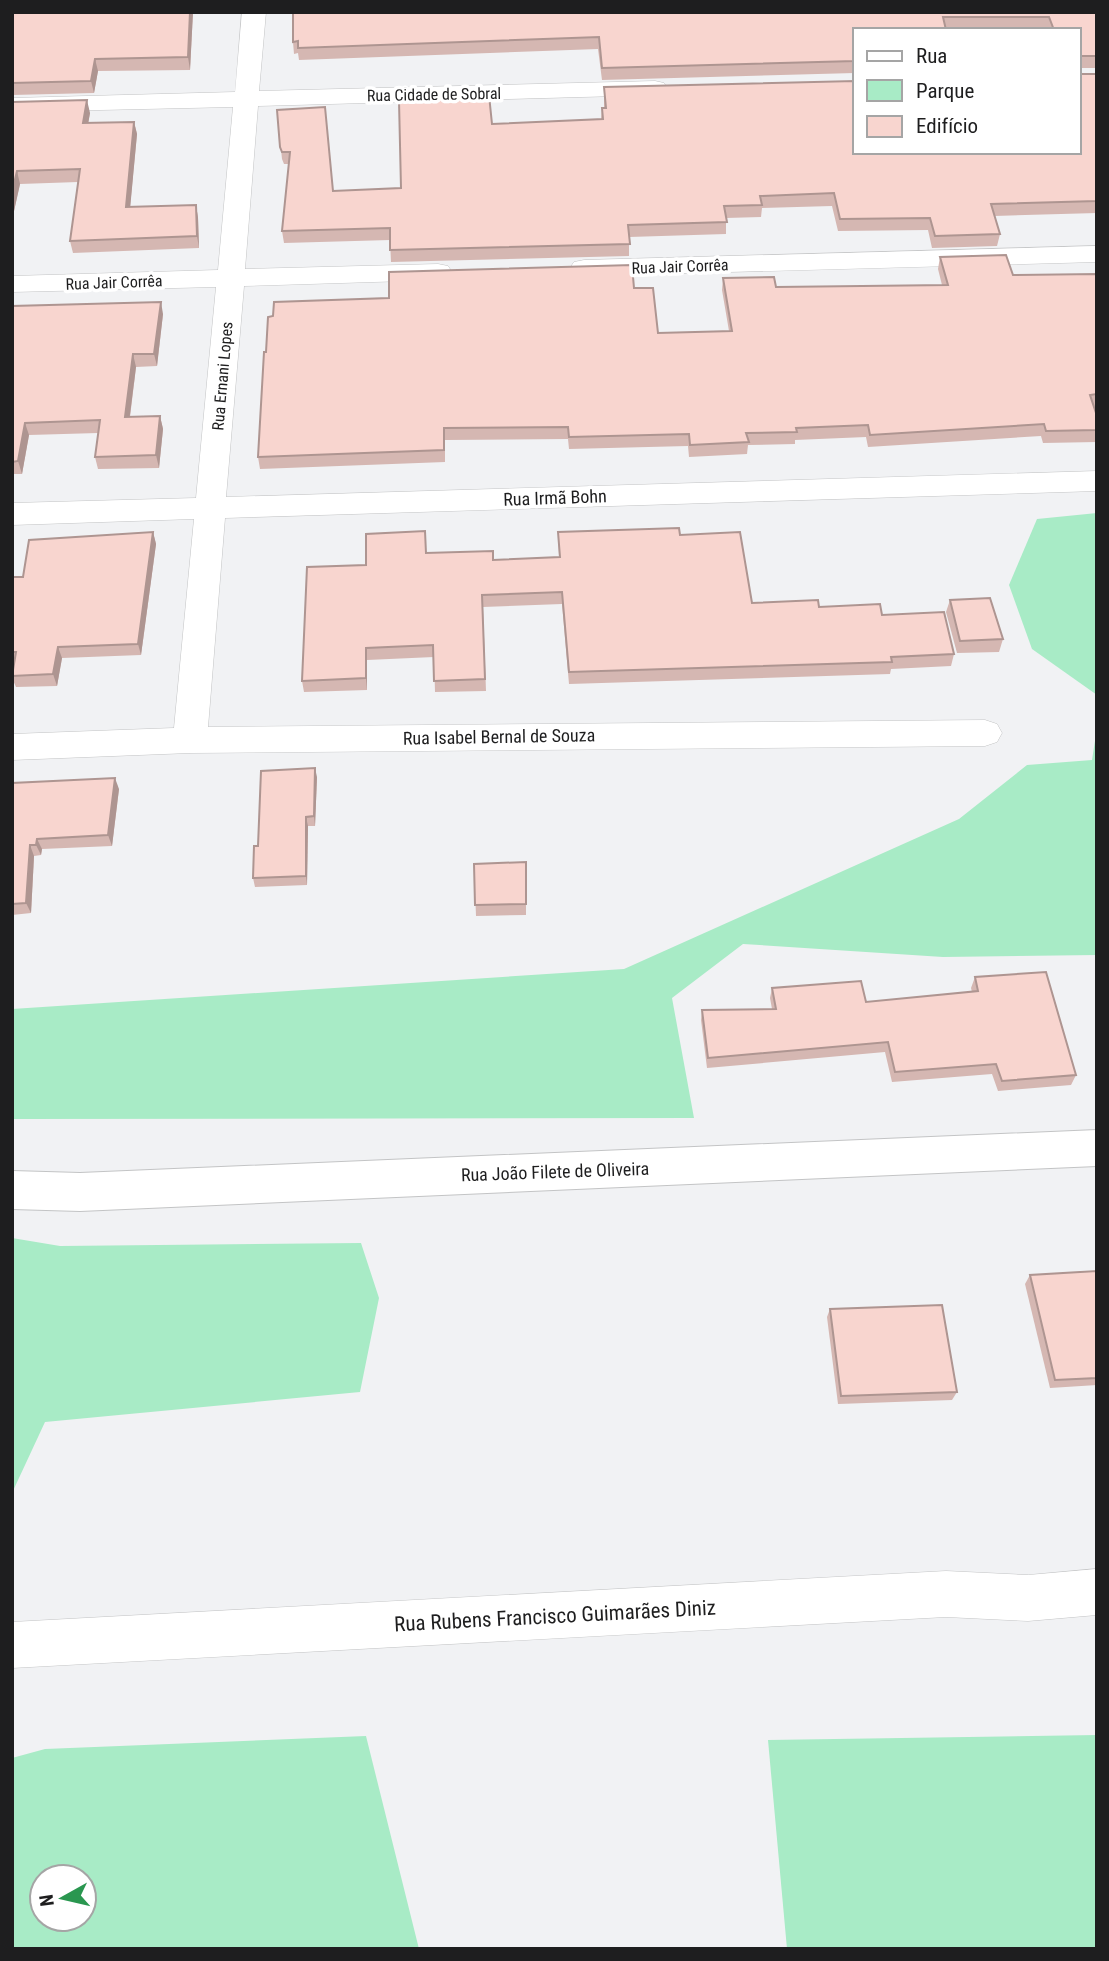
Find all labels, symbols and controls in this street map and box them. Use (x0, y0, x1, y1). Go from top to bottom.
legend (853, 28, 1081, 154)
text: Rua (916, 44, 947, 68)
text: Parque (916, 79, 974, 103)
street label: Rua Cidade de Sobral (367, 84, 501, 105)
text: Edifício (916, 114, 978, 138)
street label: Rua Jair Corrêa (631, 255, 729, 278)
street label: Rua Jair Corrêa (65, 271, 163, 294)
street label: Rua Ernani Lopes (208, 321, 237, 431)
street label: Rua Irmã Bohn (503, 485, 607, 510)
street label: Rua Isabel Bernal de Souza (403, 724, 595, 749)
street label: Rua João Filete de Oliveira (461, 1158, 649, 1185)
street label: Rua Rubens Francisco Guimarães Diniz (394, 1596, 716, 1636)
north arrow (28, 1863, 98, 1933)
text: N (34, 1893, 59, 1908)

